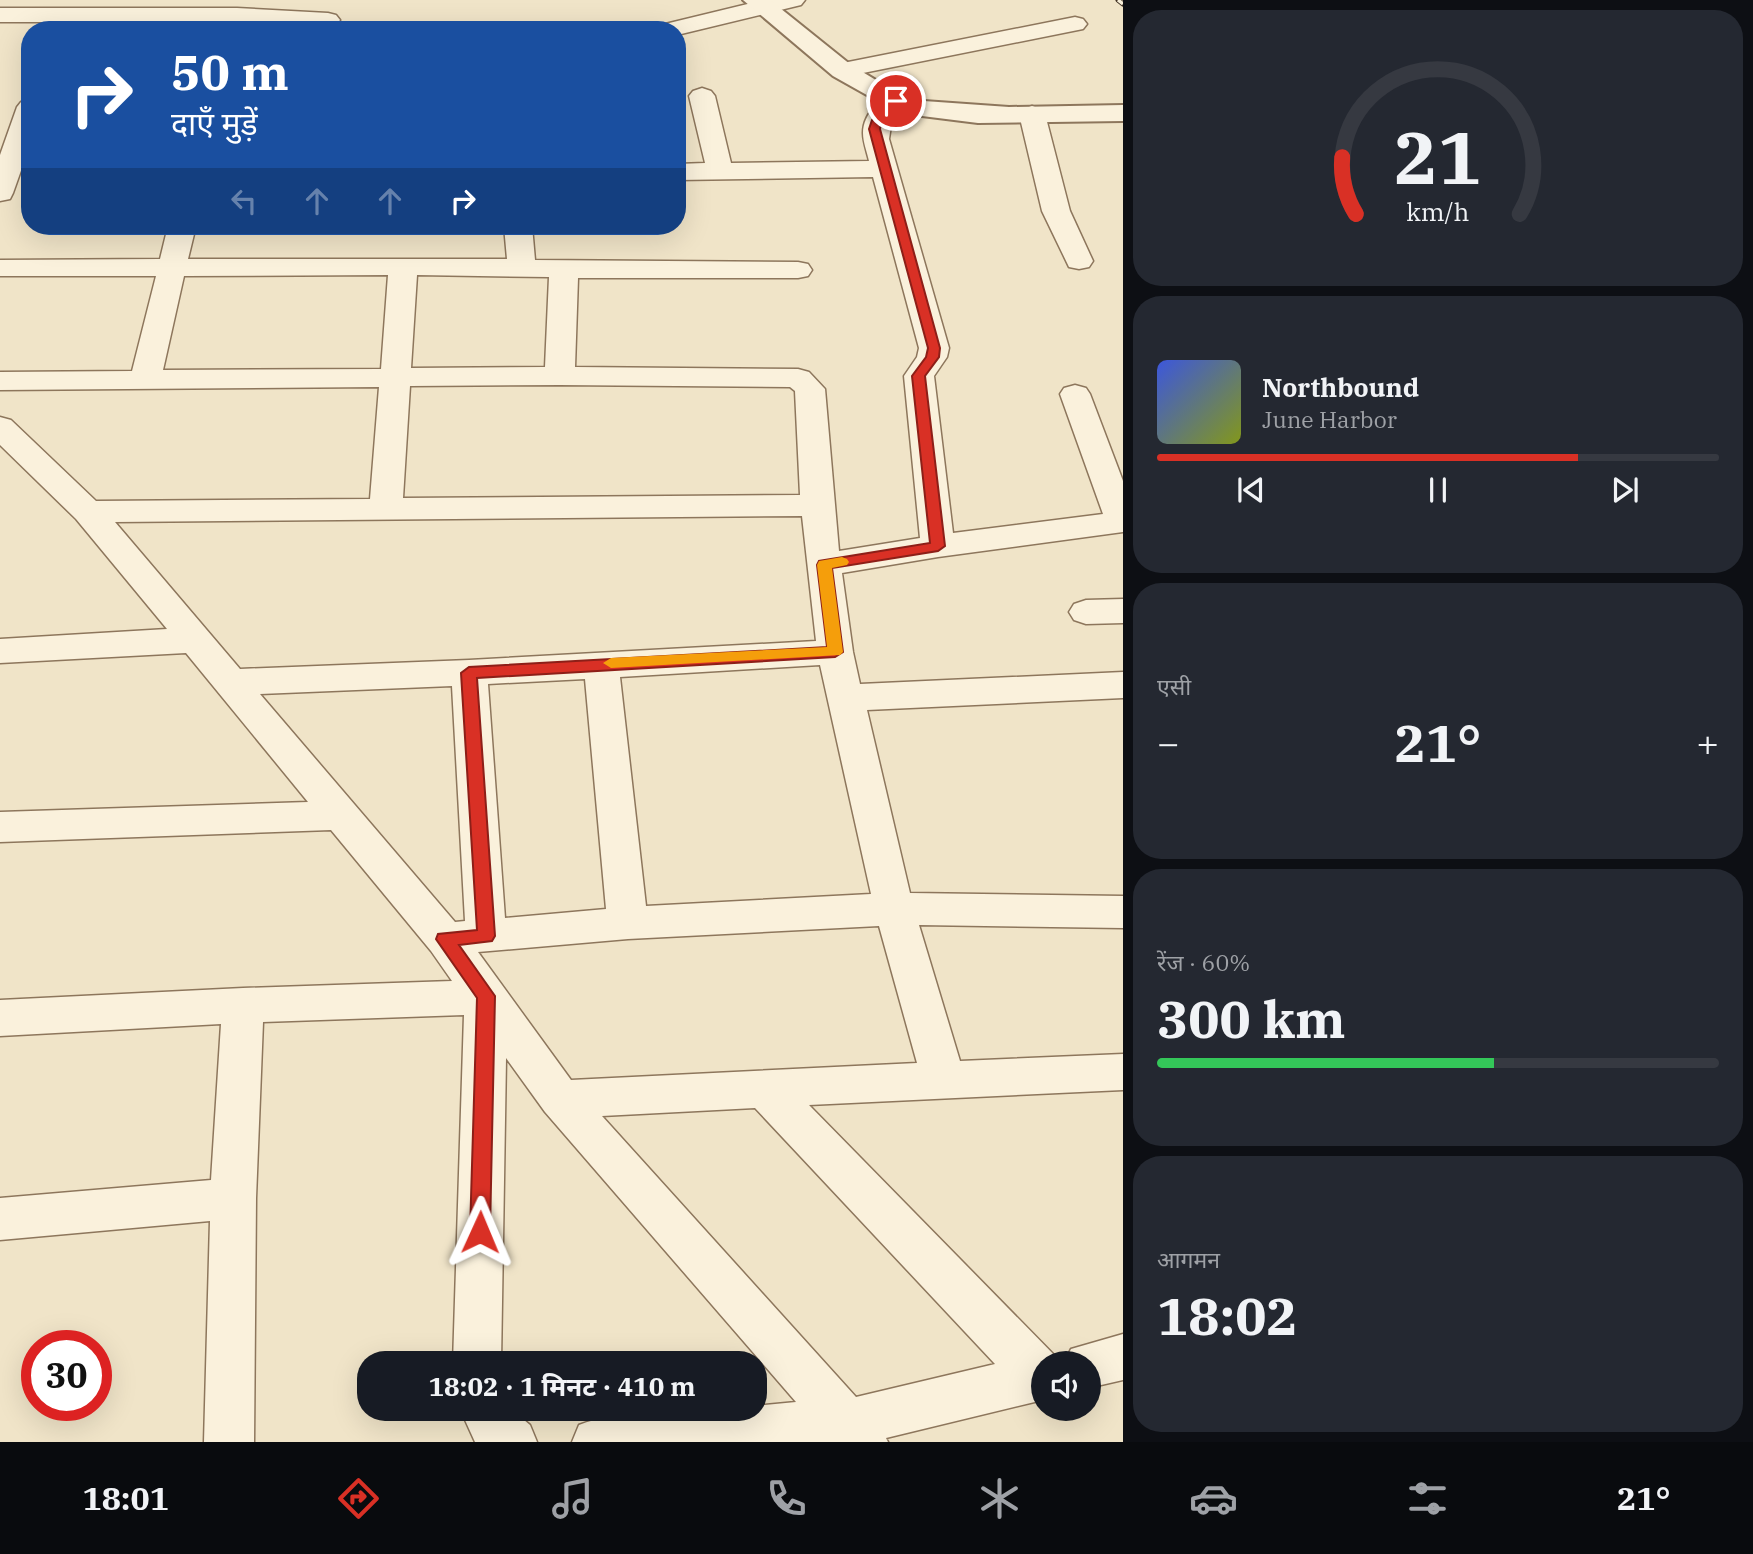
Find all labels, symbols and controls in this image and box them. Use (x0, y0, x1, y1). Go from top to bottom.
text: 50 m (171, 40, 289, 103)
icon: right (56, 49, 147, 140)
pin (866, 71, 926, 131)
icon: arrive (877, 82, 915, 120)
text: दाएँ मुड़ें (171, 102, 258, 144)
text: 21 (1394, 110, 1482, 205)
icon: left (225, 182, 263, 220)
icon: ahead (298, 182, 336, 220)
icon: ahead (371, 182, 409, 220)
icon: right (444, 182, 482, 220)
text: km/h (1406, 195, 1470, 228)
text: Northbound (1262, 370, 1419, 404)
text: June Harbor (1262, 404, 1397, 434)
icon: previous (1232, 471, 1270, 509)
icon: pause (1419, 471, 1457, 509)
icon: next (1606, 471, 1644, 509)
text: एसी (1157, 671, 1191, 701)
text: 21° (1395, 709, 1481, 776)
text: − (1157, 718, 1180, 767)
text: + (1696, 718, 1719, 767)
text: रेंज · 60% (1157, 947, 1250, 977)
text: 300 km (1157, 985, 1346, 1052)
position arrow (443, 1195, 517, 1269)
text: आगमन (1157, 1244, 1220, 1274)
text: 18:02 (1157, 1282, 1298, 1349)
speed limit sign: 30 (21, 1330, 112, 1421)
map controls (1031, 1351, 1101, 1421)
button: sound (1031, 1351, 1101, 1421)
text: 18:02 · 1 मिनट · 410 m (428, 1369, 696, 1403)
icon: directions (334, 1474, 383, 1523)
icon: music (548, 1474, 597, 1523)
icon: phone (762, 1474, 811, 1523)
icon: climate (975, 1474, 1024, 1523)
icon: car (1189, 1474, 1238, 1523)
icon: filters (1403, 1474, 1452, 1523)
text: 18:01 (82, 1477, 169, 1519)
text: 21° (1617, 1477, 1671, 1519)

